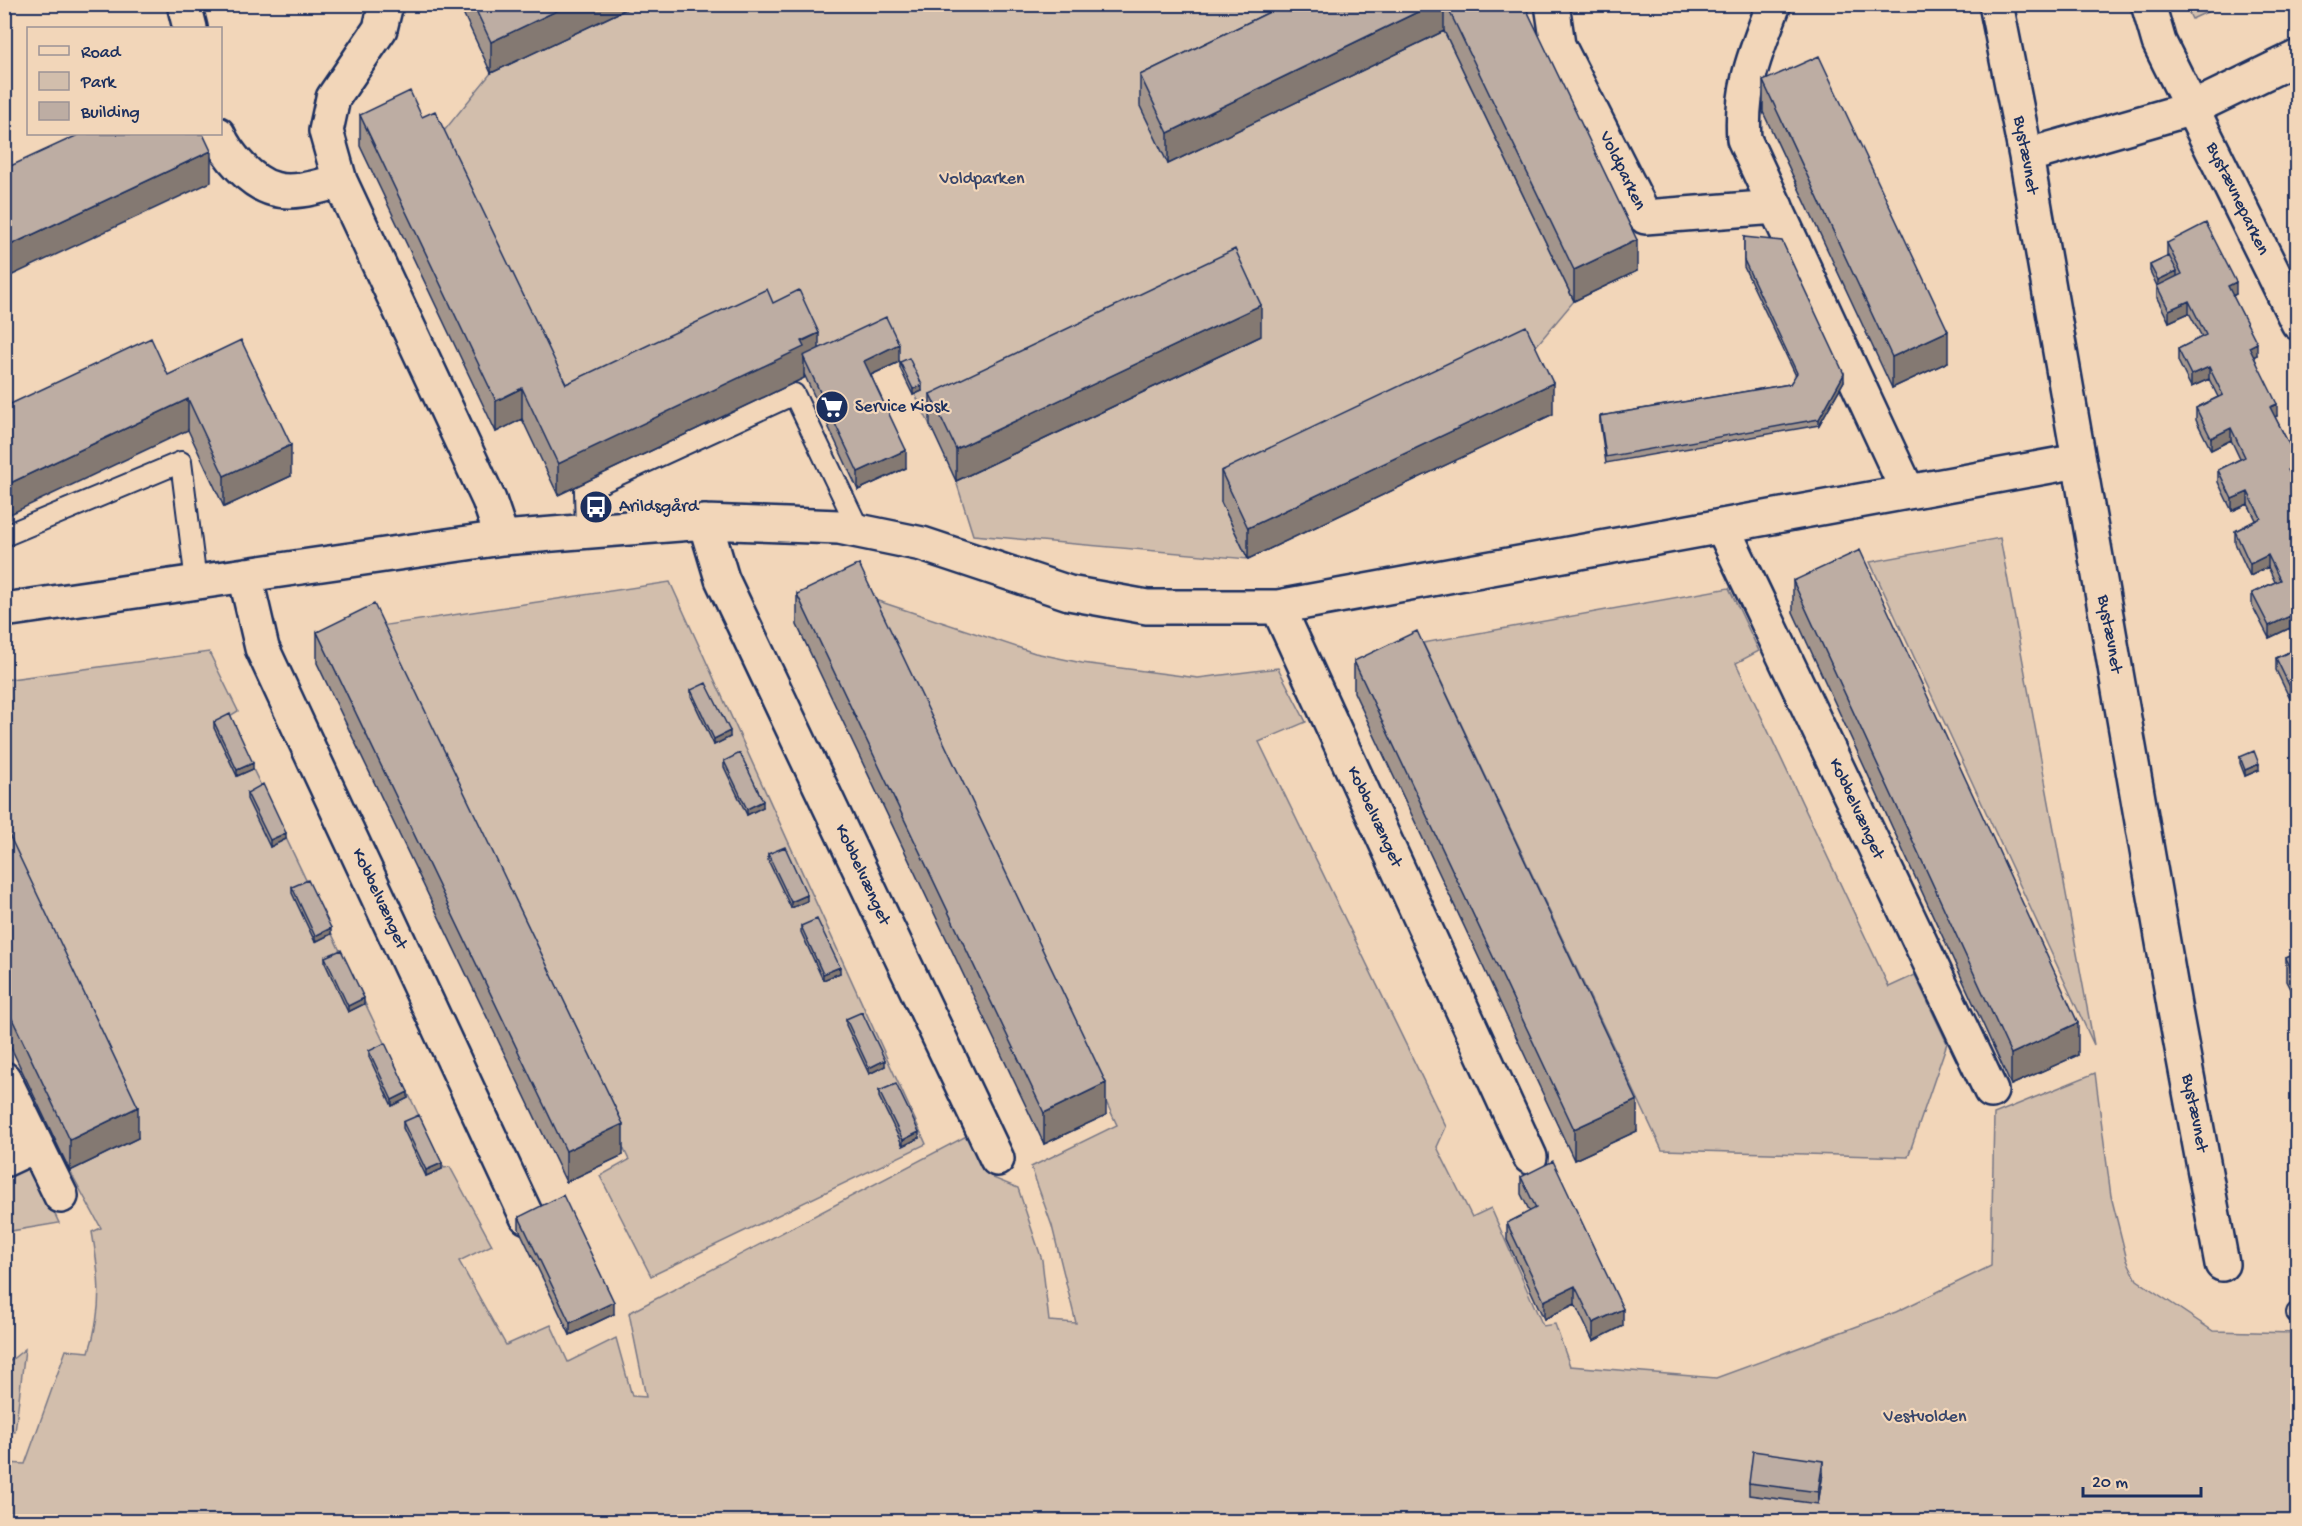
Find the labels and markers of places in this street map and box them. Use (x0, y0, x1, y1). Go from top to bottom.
supermarket icon: Service Kiosk (814, 389, 850, 425)
place label: Service Kiosk (855, 397, 950, 418)
bus stop icon: Arildsgård (578, 489, 614, 525)
place label: Arildsgård (619, 497, 700, 518)

